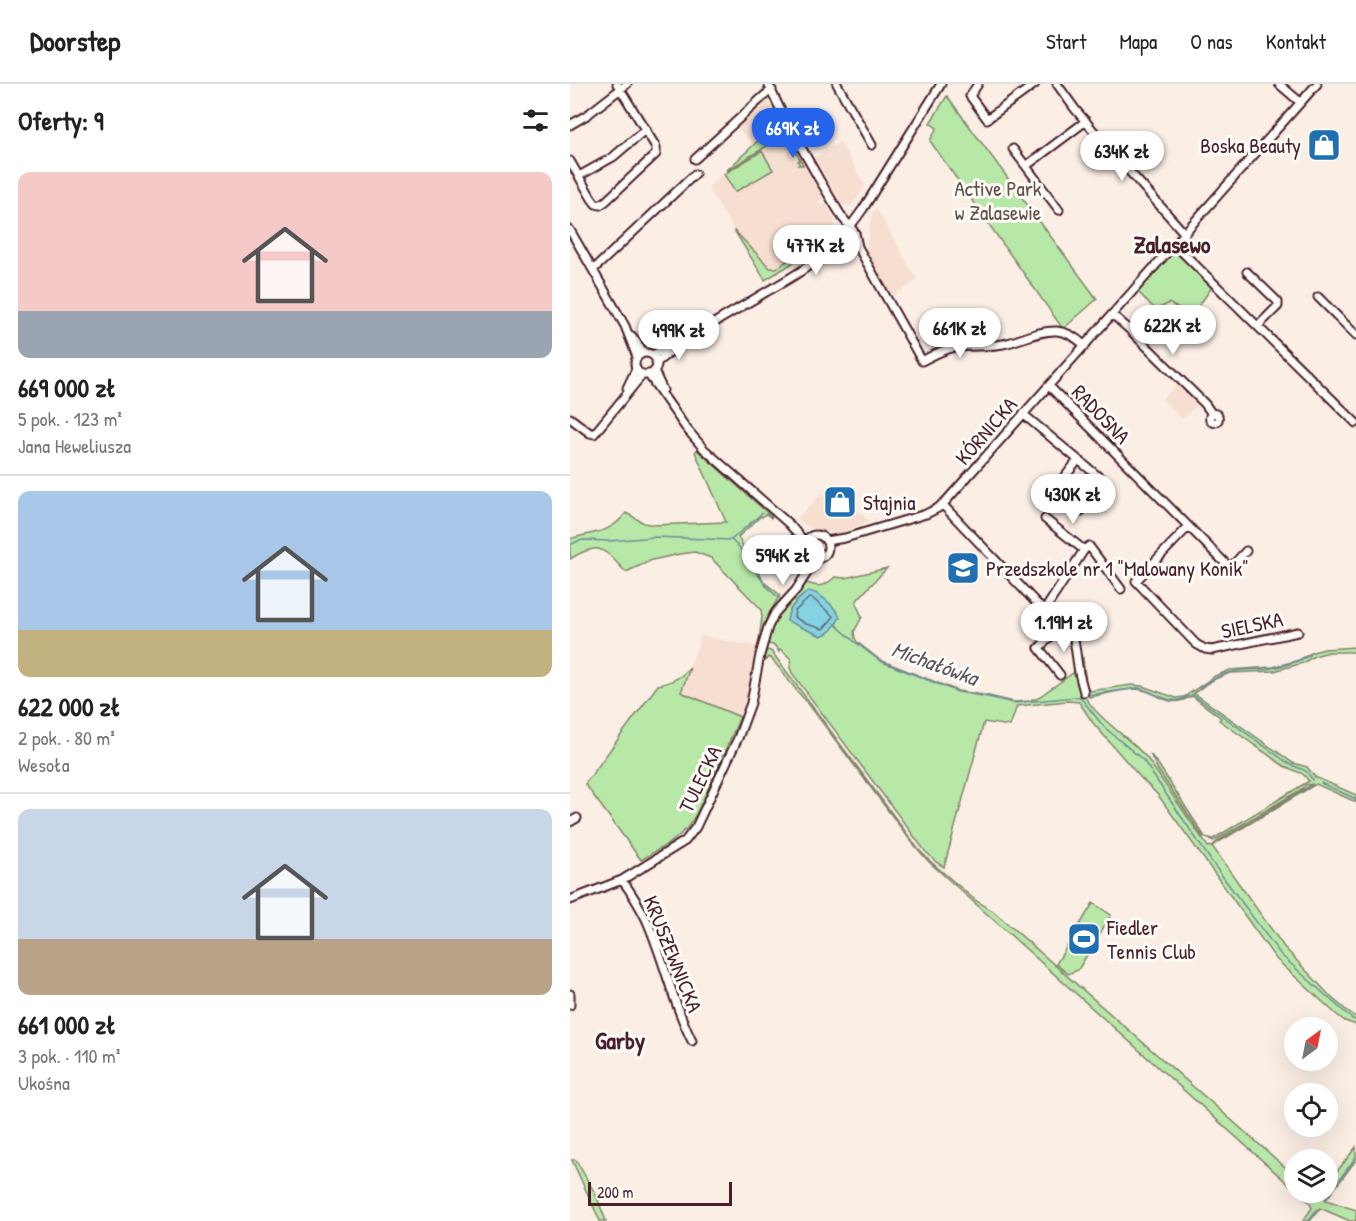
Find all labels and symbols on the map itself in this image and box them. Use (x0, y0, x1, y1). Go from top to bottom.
pin: 669K zł (738, 108, 848, 159)
shop icon: Boska Beauty (1306, 127, 1342, 163)
pin: 634K zł (1067, 131, 1177, 182)
place label: Boska Beauty (1200, 131, 1301, 160)
park label: Active Park w Zalasewie (954, 174, 1042, 227)
pin: 477K zł (761, 225, 871, 276)
district label: Zalasewo (1134, 228, 1211, 260)
pin: 622K zł (1118, 305, 1228, 356)
pin: 661K zł (905, 308, 1015, 359)
pin: 499K zł (624, 310, 734, 361)
street label: RADOSNA (1065, 378, 1137, 450)
street label: KÓRNICKA (948, 391, 1024, 471)
pin: 430K zł (1018, 474, 1128, 525)
shop icon: Stajnia (822, 484, 858, 520)
place label: Stajnia (863, 488, 915, 517)
pin: 594K zł (728, 535, 838, 586)
school or university icon: Przedszkole nr 1 "Malowany Konik" (945, 550, 981, 586)
place label: Przedszkole nr 1 "Malowany Konik" (986, 554, 1249, 583)
pin: 1.19M zł (1002, 602, 1126, 653)
street label: SIELSKA (1218, 604, 1286, 646)
water label: Michałówka (888, 634, 984, 693)
street label: TULECKA (671, 741, 729, 817)
street label: KRUSZEWNICKA (636, 891, 710, 1017)
place label: Fiedler Tennis Club (1106, 913, 1196, 966)
sports icon: Fiedler Tennis Club (1066, 921, 1102, 957)
north arrow (1284, 1017, 1338, 1071)
district label: Garby (595, 1024, 645, 1057)
scale bar (588, 1179, 732, 1206)

